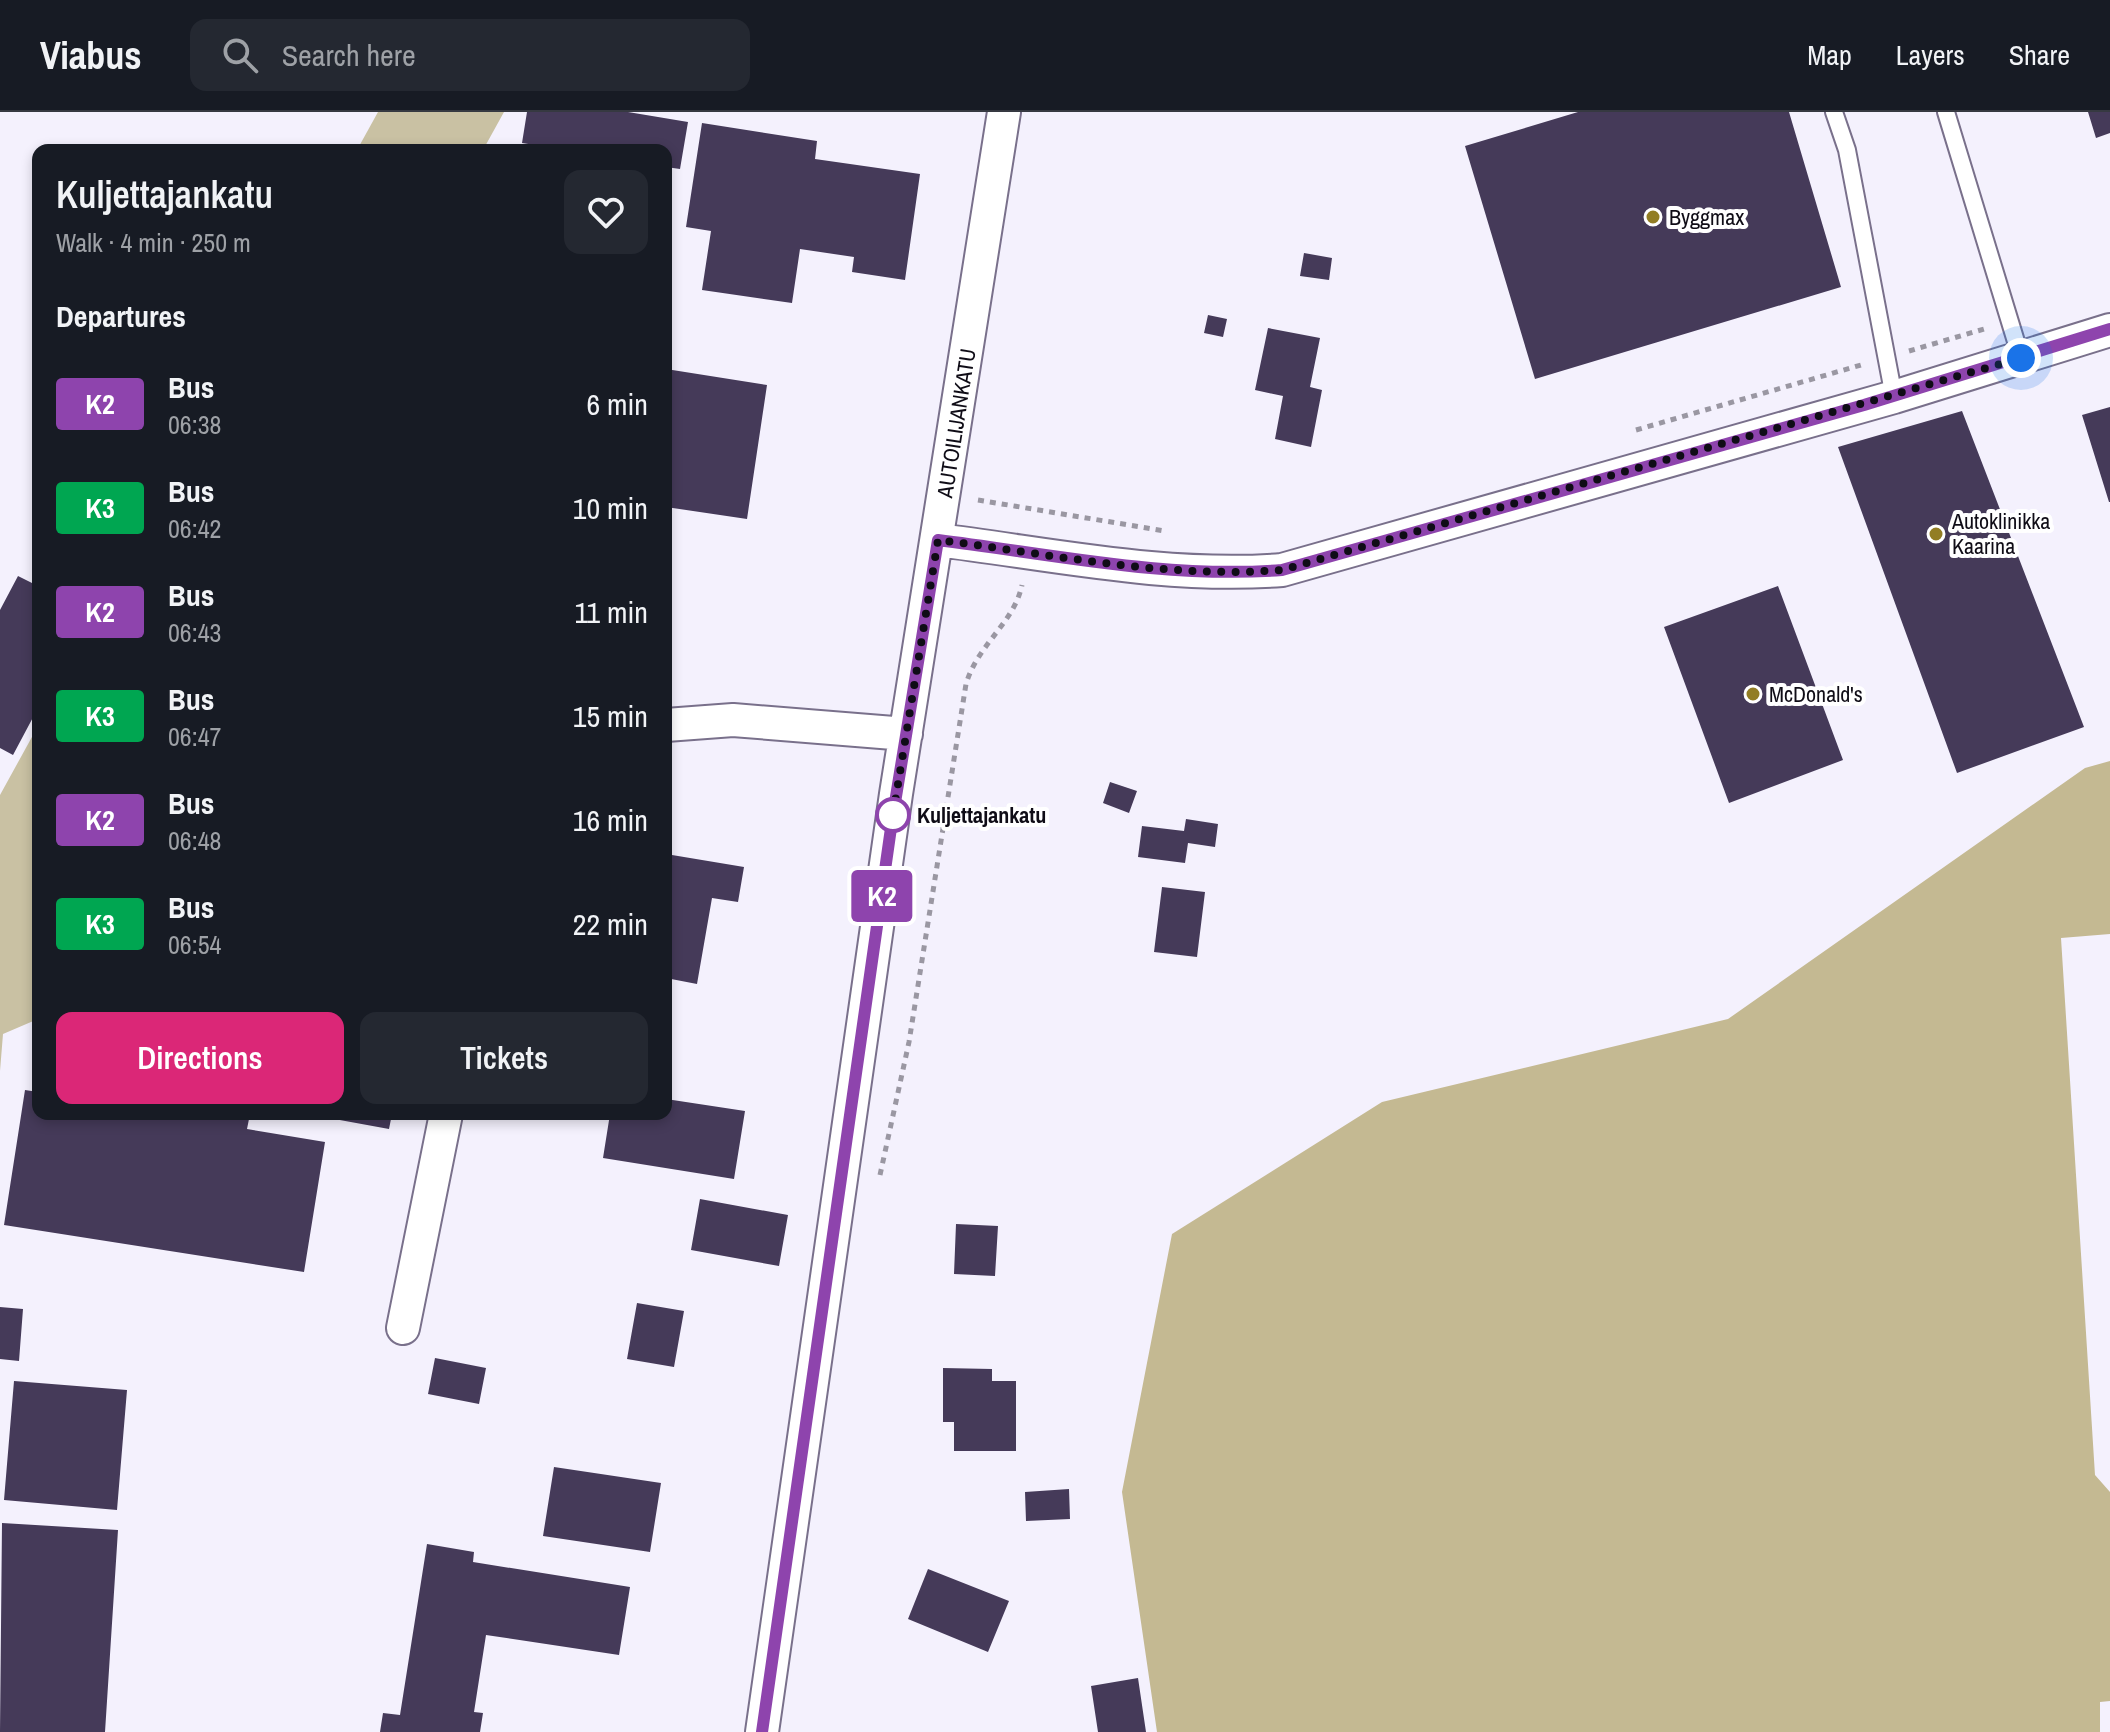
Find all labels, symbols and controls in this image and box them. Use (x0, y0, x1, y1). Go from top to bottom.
search box (190, 19, 750, 91)
text: Viabus (40, 30, 142, 81)
icon: search (218, 33, 262, 77)
text: Search here (282, 35, 416, 75)
text: Map (1807, 36, 1852, 74)
text: Layers (1896, 36, 1965, 74)
text: Share (2009, 36, 2070, 74)
text: Kuljettajankatu (56, 169, 273, 220)
button: heart (564, 170, 648, 254)
place label: Byggmax (1669, 202, 1744, 232)
marker: Byggmax (1644, 208, 1662, 226)
text: Walk · 4 min · 250 m (56, 225, 251, 260)
text: Departures (56, 296, 186, 336)
your location (2001, 338, 2041, 378)
street label: AUTOILIJANKATU (929, 346, 983, 501)
text: Bus (168, 367, 214, 407)
text: 6 min (586, 384, 648, 424)
text: K2 (85, 385, 115, 423)
text: 06:38 (168, 407, 221, 442)
text: Bus (168, 471, 214, 511)
text: 10 min (573, 488, 648, 528)
text: K3 (85, 489, 115, 527)
place label: Autoklinikka Kaarina (1951, 506, 2050, 561)
text: 06:42 (168, 511, 221, 546)
marker: Autoklinikka Kaarina (1927, 525, 1945, 543)
text: Bus (168, 575, 214, 615)
text: 11 min (575, 592, 648, 632)
text: K2 (85, 593, 115, 631)
text: 06:43 (168, 615, 221, 650)
text: Bus (168, 679, 214, 719)
place label: McDonald's (1769, 679, 1863, 709)
marker: McDonald's (1744, 685, 1762, 703)
text: 15 min (573, 696, 648, 736)
text: K3 (85, 697, 115, 735)
text: 06:47 (168, 719, 221, 754)
text: Bus (168, 783, 214, 823)
marker: Kuljettajankatu (876, 798, 910, 832)
text: 16 min (573, 800, 648, 840)
place label: Kuljettajankatu (917, 800, 1046, 830)
text: K2 (85, 801, 115, 839)
text: 06:48 (168, 823, 221, 858)
line badge: K2 (846, 870, 918, 922)
text: K2 (867, 877, 897, 915)
text: Bus (168, 887, 214, 927)
text: 22 min (573, 904, 648, 944)
text: K3 (85, 905, 115, 943)
text: 06:54 (168, 927, 221, 962)
button: Directions (56, 1012, 344, 1104)
button: Tickets (360, 1012, 648, 1104)

